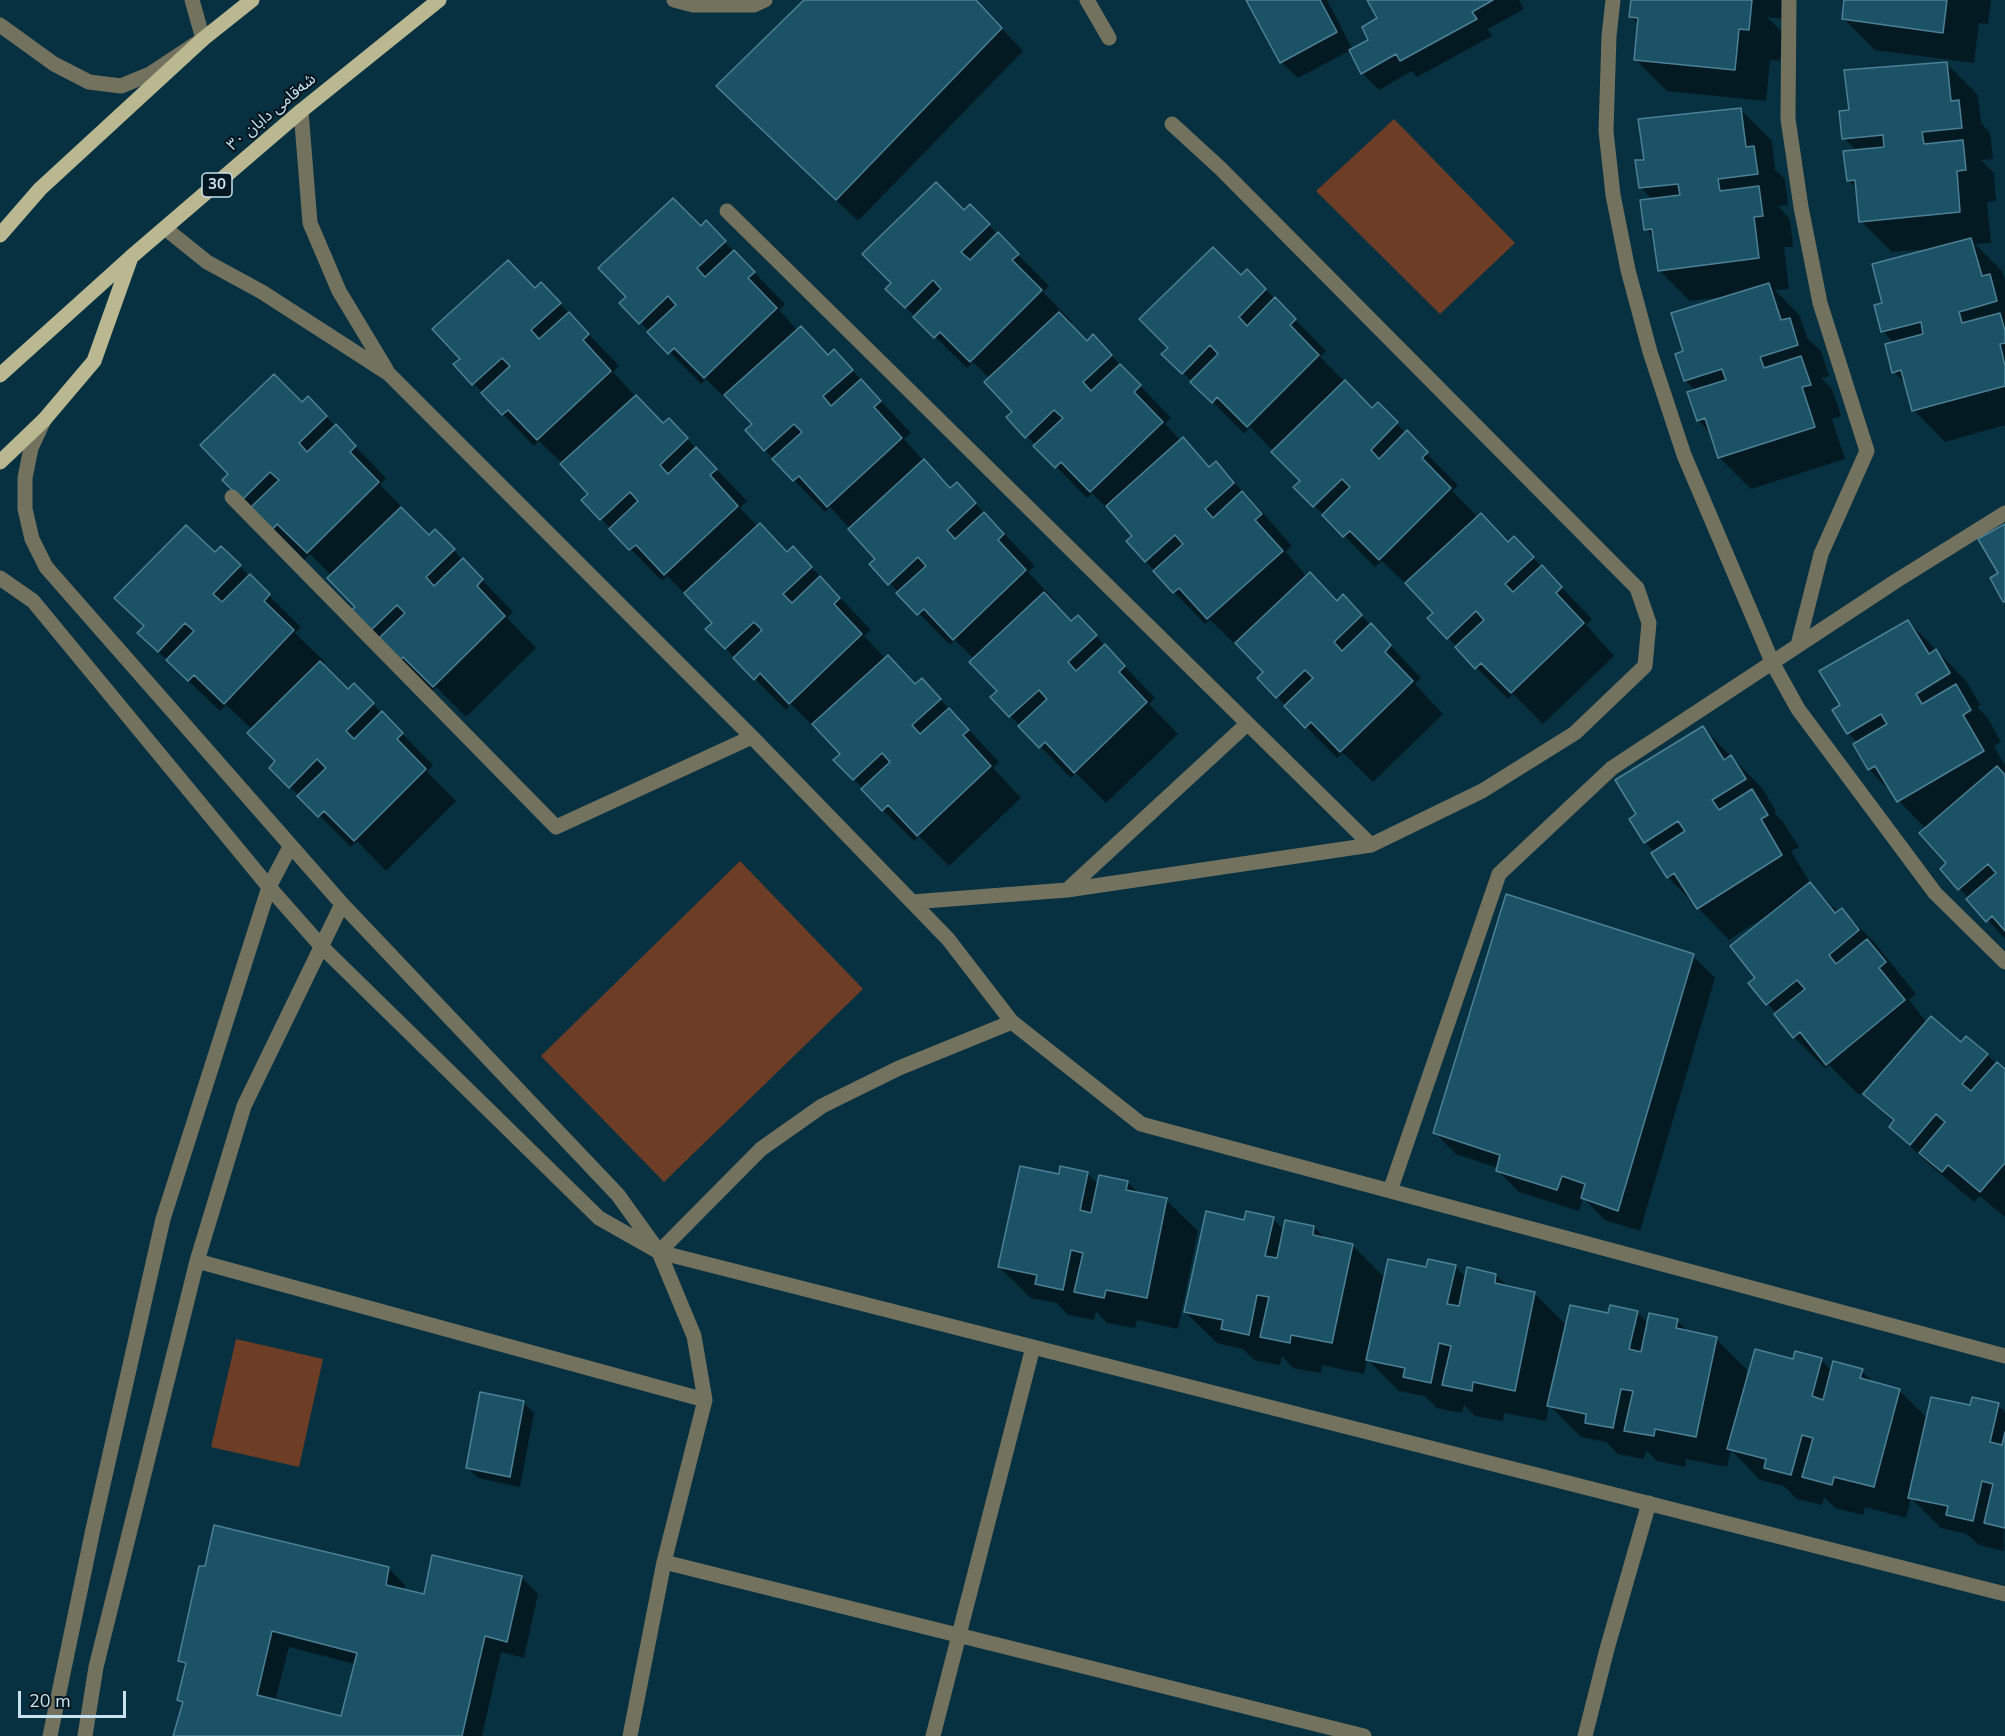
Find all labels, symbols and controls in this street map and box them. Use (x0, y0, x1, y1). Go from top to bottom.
street label: شەقامی دابان ٣٠ (224, 70, 320, 156)
road number: 30 (202, 173, 232, 197)
scale bar (21, 1679, 129, 1717)
text: 20 m (29, 1689, 71, 1713)

